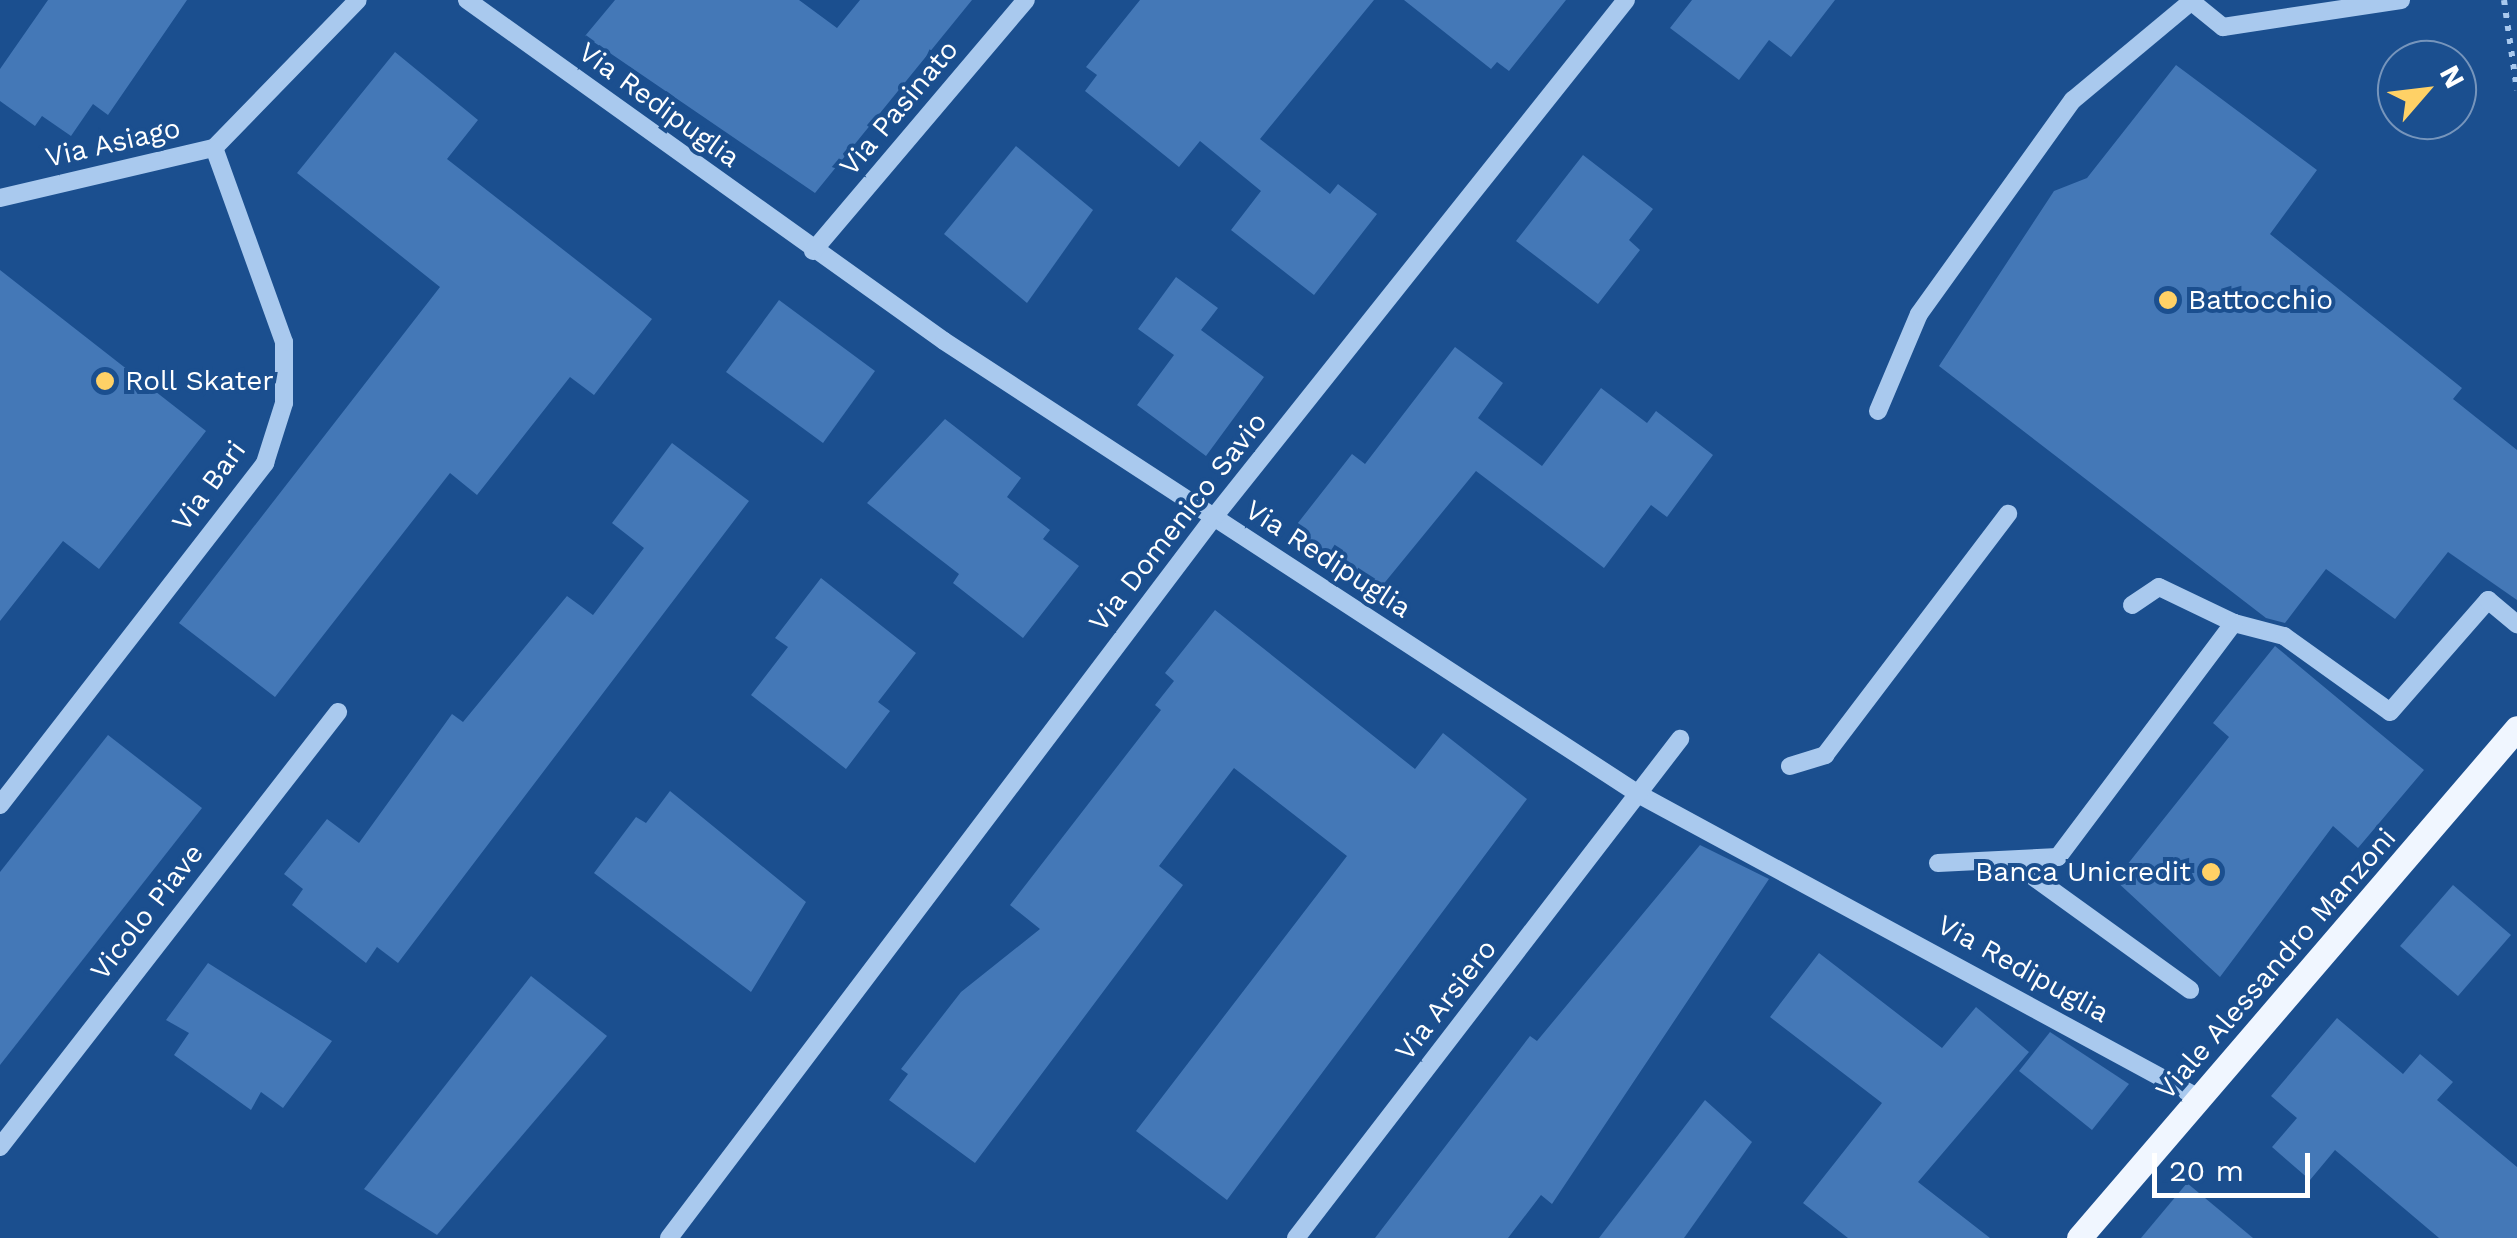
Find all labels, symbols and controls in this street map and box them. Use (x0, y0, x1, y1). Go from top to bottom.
street label: Via Pasinato (832, 33, 966, 183)
street label: Via Redipuglia (572, 35, 746, 175)
north arrow (2377, 40, 2477, 140)
text: N (2433, 60, 2472, 94)
street label: Via Asiago (41, 111, 185, 175)
place label: Battocchio (2188, 283, 2333, 317)
marker: Battocchio (2157, 289, 2179, 311)
place label: Roll Skater (125, 364, 275, 398)
marker: Roll Skater (94, 370, 116, 392)
street label: Via Domenico Savio (1082, 405, 1274, 639)
street label: Via Bari (165, 434, 253, 538)
street label: Via Redipuglia (1238, 493, 1418, 625)
street label: Viale Alessandro Manzoni (2149, 821, 2403, 1107)
street label: Vicolo Piave (83, 837, 211, 987)
place label: Banca Unicredit (1974, 855, 2191, 889)
marker: Banca Unicredit (2200, 861, 2222, 883)
street label: Via Redipuglia (1931, 908, 2115, 1030)
street label: Via Arsiero (1388, 932, 1504, 1068)
scale bar (2157, 1133, 2314, 1195)
text: 20 m (2169, 1153, 2244, 1188)

